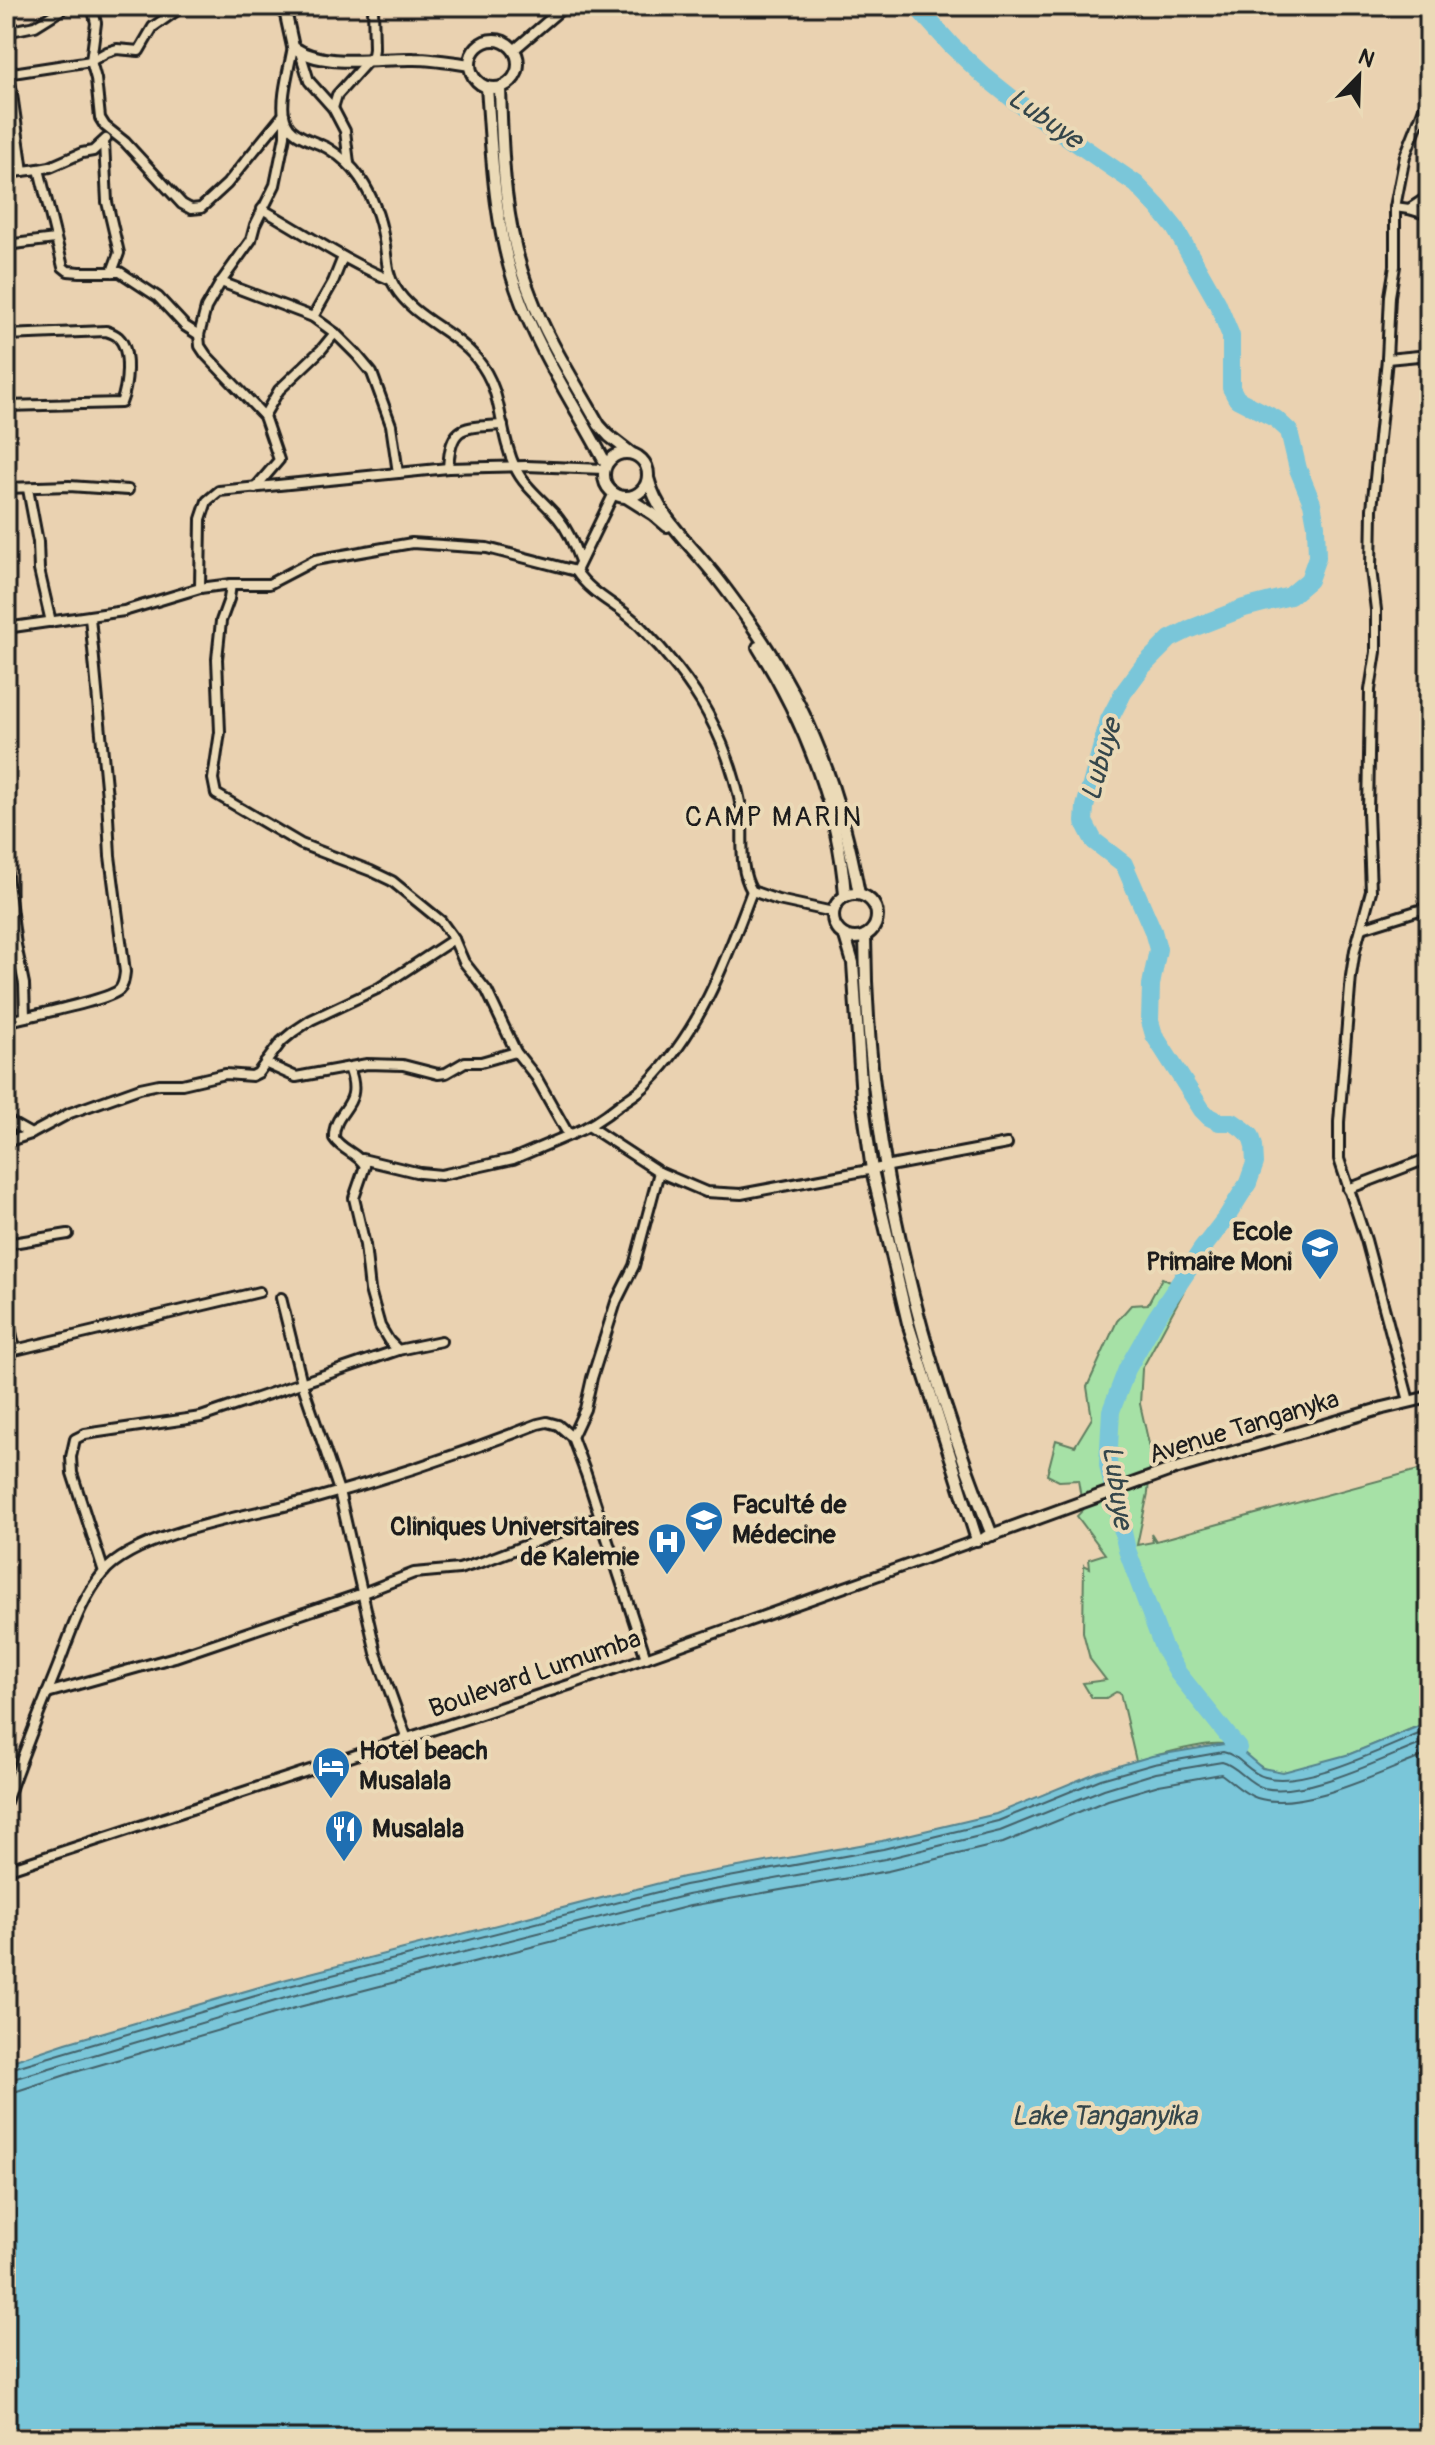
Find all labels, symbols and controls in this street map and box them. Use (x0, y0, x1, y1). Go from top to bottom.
north arrow (1319, 36, 1399, 116)
text: N (1354, 43, 1379, 74)
water label: Lubuye (1001, 81, 1092, 159)
water label: Lubuye (1074, 712, 1131, 805)
district label: CAMP MARIN (685, 800, 863, 835)
place label: Ecole Primaire Moni (1146, 1216, 1293, 1278)
school or university icon: Ecole Primaire Moni (1299, 1226, 1341, 1281)
street label: Avenue Tanganyka (1145, 1383, 1343, 1471)
water label: Lubuye (1094, 1443, 1141, 1534)
place label: Faculté de Médecine (732, 1489, 848, 1551)
school or university icon: Faculté de Médecine (683, 1499, 725, 1554)
place label: Cliniques Universitaires de Kalemie (390, 1511, 640, 1573)
hospital icon: Cliniques Universitaires de Kalemie (646, 1521, 688, 1576)
street label: Boulevard Lumumba (425, 1623, 645, 1725)
place label: Hotel beach Musalala (359, 1735, 488, 1797)
hotel icon: Hotel beach Musalala (310, 1745, 352, 1800)
restaurant icon: Musalala (323, 1808, 365, 1863)
place label: Musalala (372, 1813, 464, 1845)
water label: Lake Tanganyika (1011, 2099, 1199, 2134)

